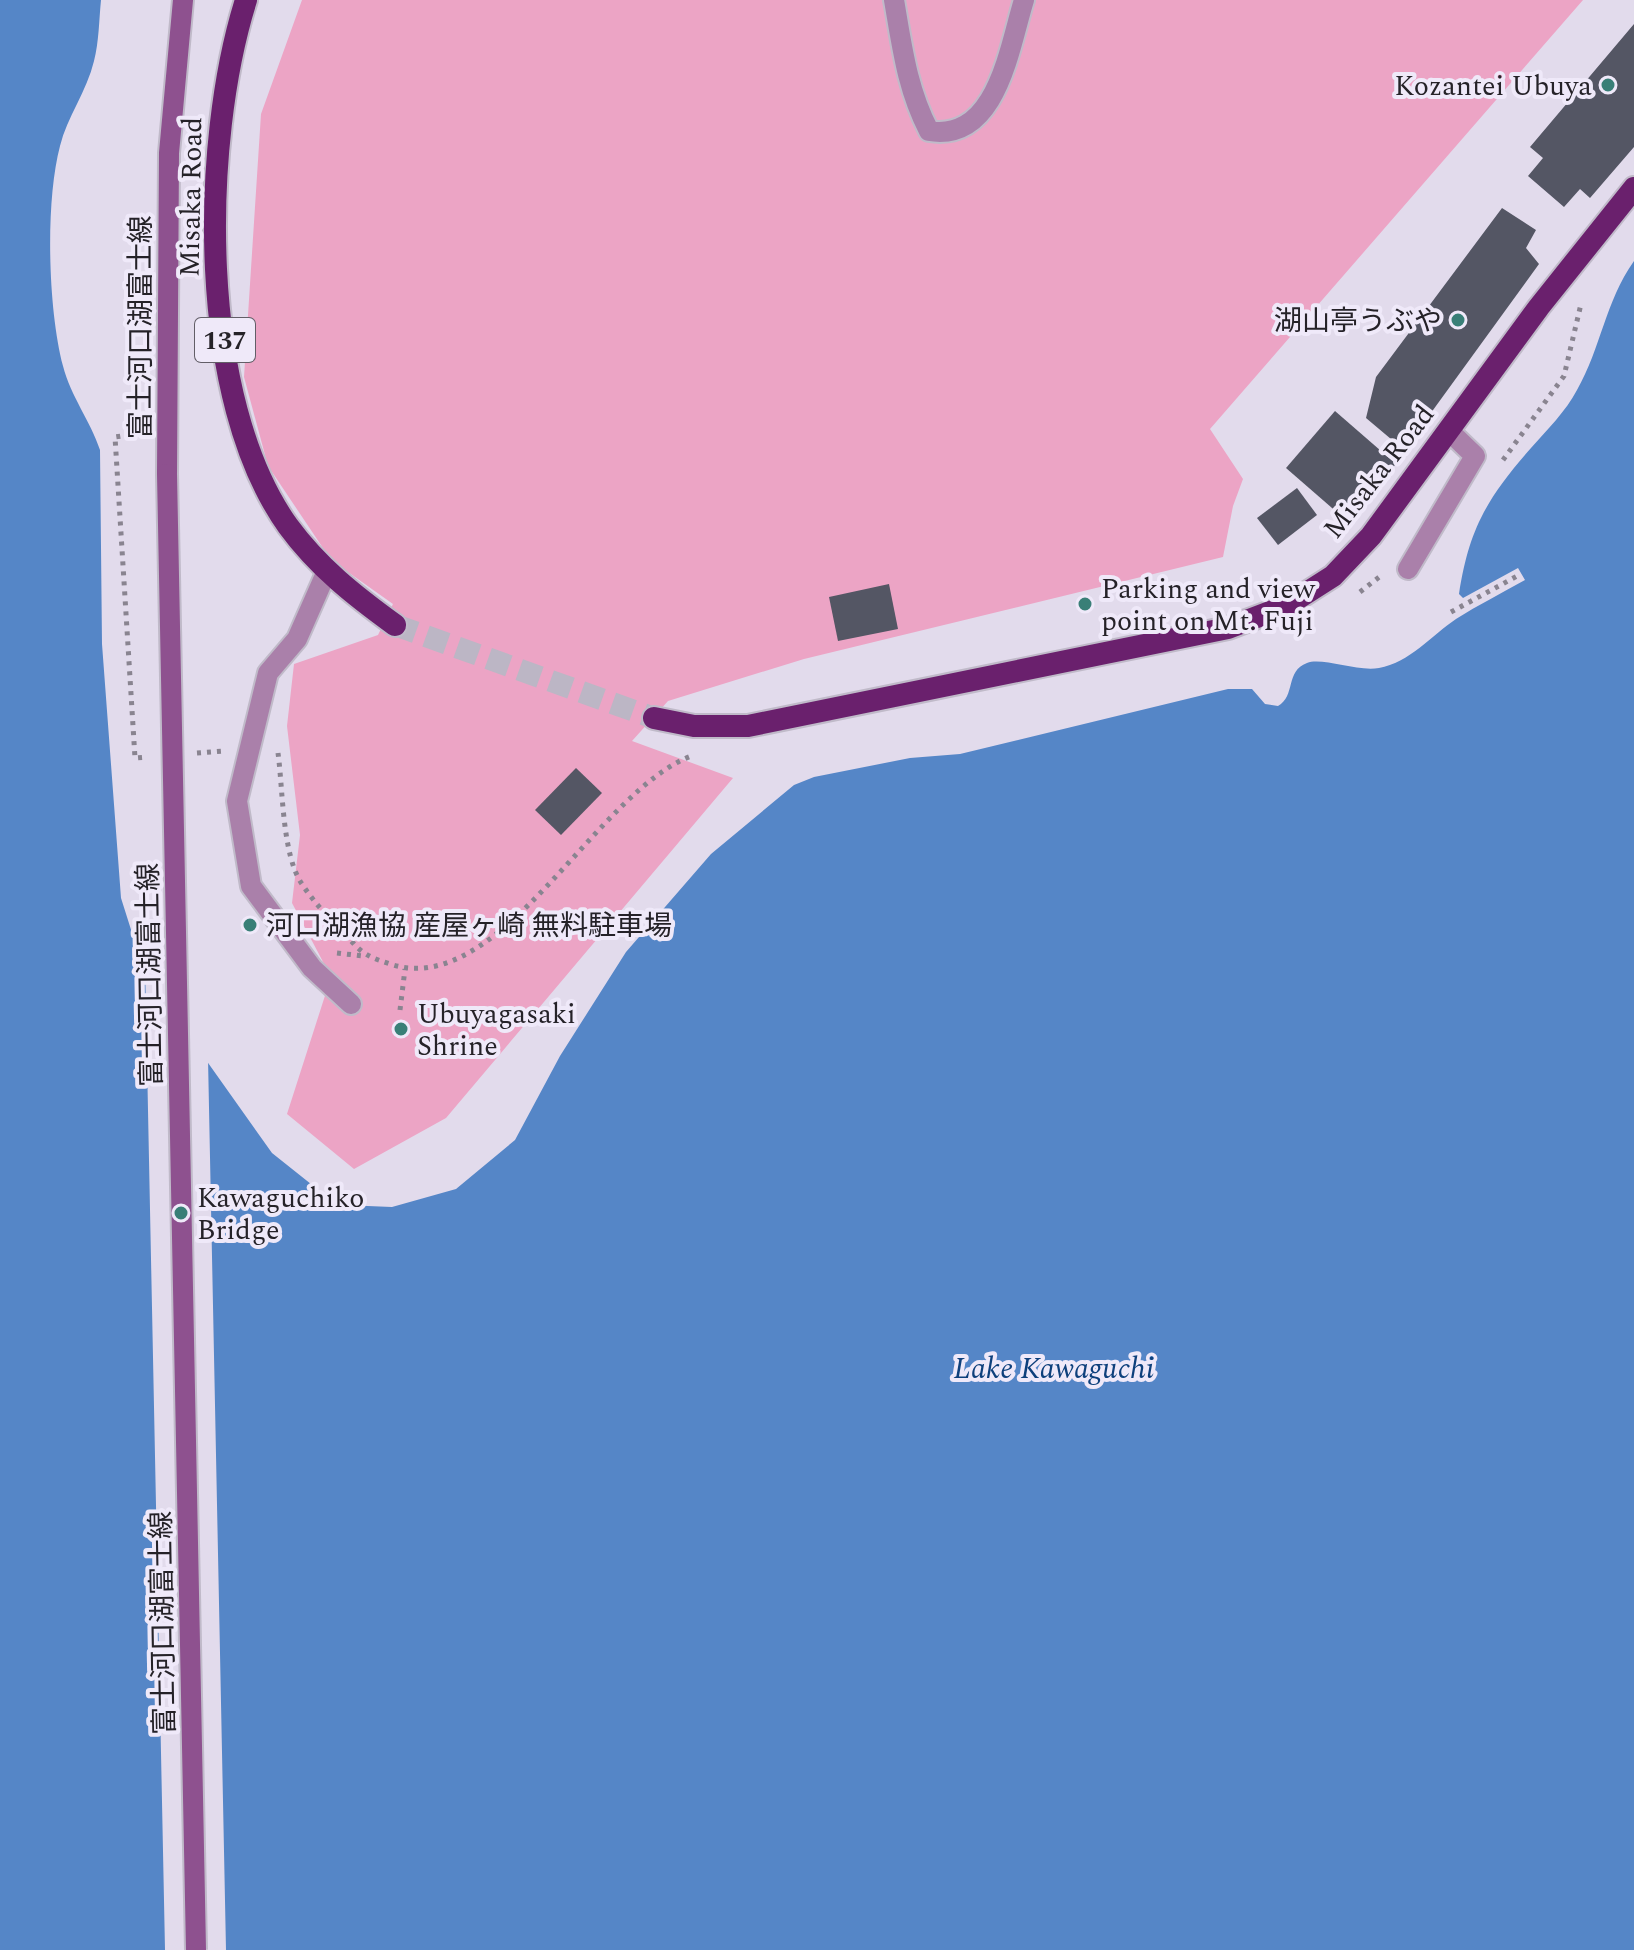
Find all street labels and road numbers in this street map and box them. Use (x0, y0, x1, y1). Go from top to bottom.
street label: Misaka Road (169, 117, 214, 278)
street label: 富士河口湖富士線 (120, 215, 163, 439)
road number: 137 (195, 318, 255, 362)
street label: Misaka Road (1313, 396, 1445, 548)
street label: 富士河口湖富士線 (127, 863, 174, 1087)
street label: 富士河口湖富士線 (140, 1511, 187, 1735)

